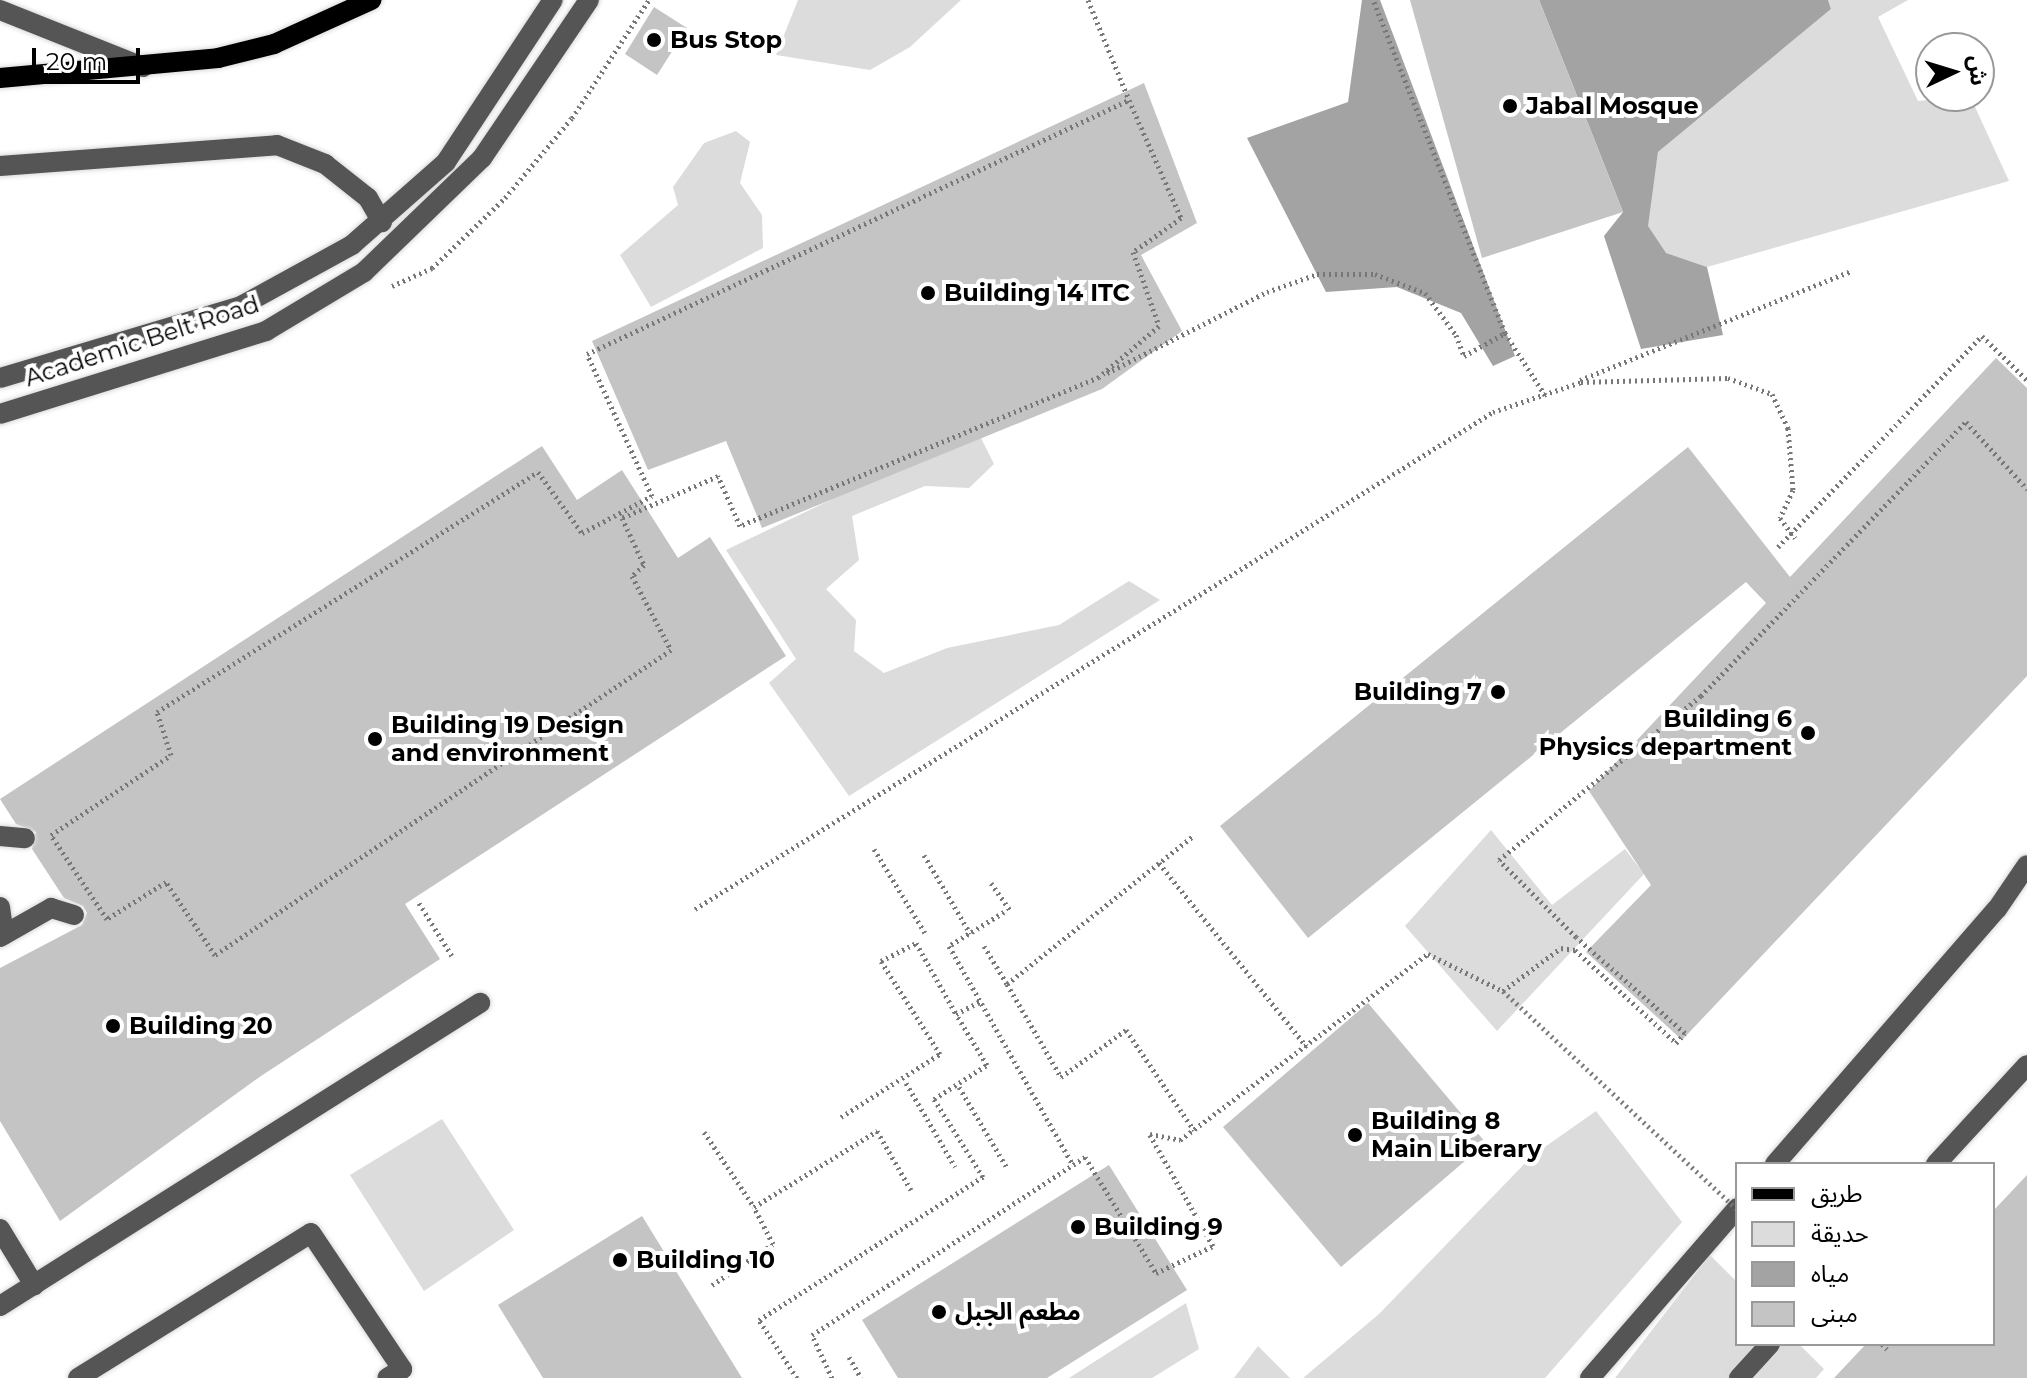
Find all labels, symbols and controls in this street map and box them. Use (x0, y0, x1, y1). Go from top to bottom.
place label: Bus Stop (670, 26, 782, 54)
marker: Bus Stop (645, 31, 663, 49)
scale bar (36, 32, 144, 82)
north arrow (1915, 32, 1995, 112)
text: 20 m (46, 47, 107, 76)
text: ش (1963, 54, 1992, 86)
place label: Jabal Mosque (1526, 92, 1699, 120)
marker: Jabal Mosque (1501, 97, 1519, 115)
place label: Building 14 ITC (944, 279, 1130, 307)
marker: Building 14 ITC (919, 284, 937, 302)
street label: Academic Belt Road (21, 289, 263, 393)
place label: Building 7 (1354, 678, 1482, 706)
marker: Building 7 (1489, 683, 1507, 701)
place label: Building 6 Physics department (1539, 705, 1792, 761)
place label: Building 19 Design and environment (391, 711, 624, 767)
marker: Building 6 Physics department (1799, 724, 1817, 742)
marker: Building 19 Design and environment (366, 730, 384, 748)
place label: Building 20 (129, 1012, 273, 1040)
marker: Building 20 (104, 1017, 122, 1035)
place label: Building 8 Main Liberary (1371, 1107, 1542, 1163)
marker: Building 8 Main Liberary (1346, 1126, 1364, 1144)
legend (1735, 1162, 1995, 1346)
text: طريق (1811, 1179, 1863, 1208)
place label: Building 9 (1094, 1213, 1223, 1241)
marker: Building 9 (1069, 1218, 1087, 1236)
text: حديقة (1811, 1219, 1869, 1248)
place label: Building 10 (636, 1246, 775, 1274)
marker: Building 10 (611, 1251, 629, 1269)
text: مياه (1811, 1259, 1849, 1288)
place label: مطعم الجبل (955, 1298, 1081, 1326)
text: مبنى (1811, 1299, 1858, 1328)
marker: مطعم الجبل (930, 1303, 948, 1321)

